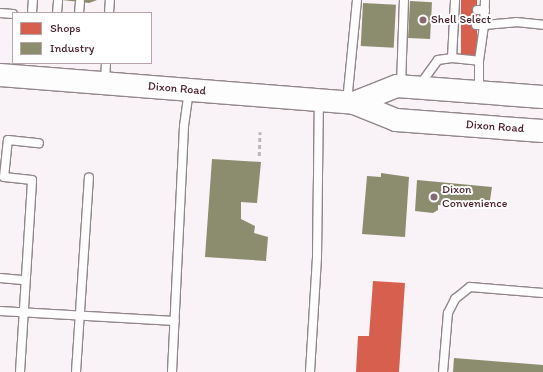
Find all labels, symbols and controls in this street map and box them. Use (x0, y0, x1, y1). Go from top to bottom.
legend (12, 12, 152, 64)
place label: Shell Select (431, 13, 491, 27)
marker: Shell Select (418, 15, 428, 25)
text: Shops (50, 21, 81, 35)
text: Industry (50, 41, 94, 55)
street label: Dixon Road (147, 79, 207, 99)
street label: Dixon Road (466, 118, 524, 136)
place label: Dixon Convenience (442, 183, 507, 211)
marker: Dixon Convenience (429, 192, 439, 202)

